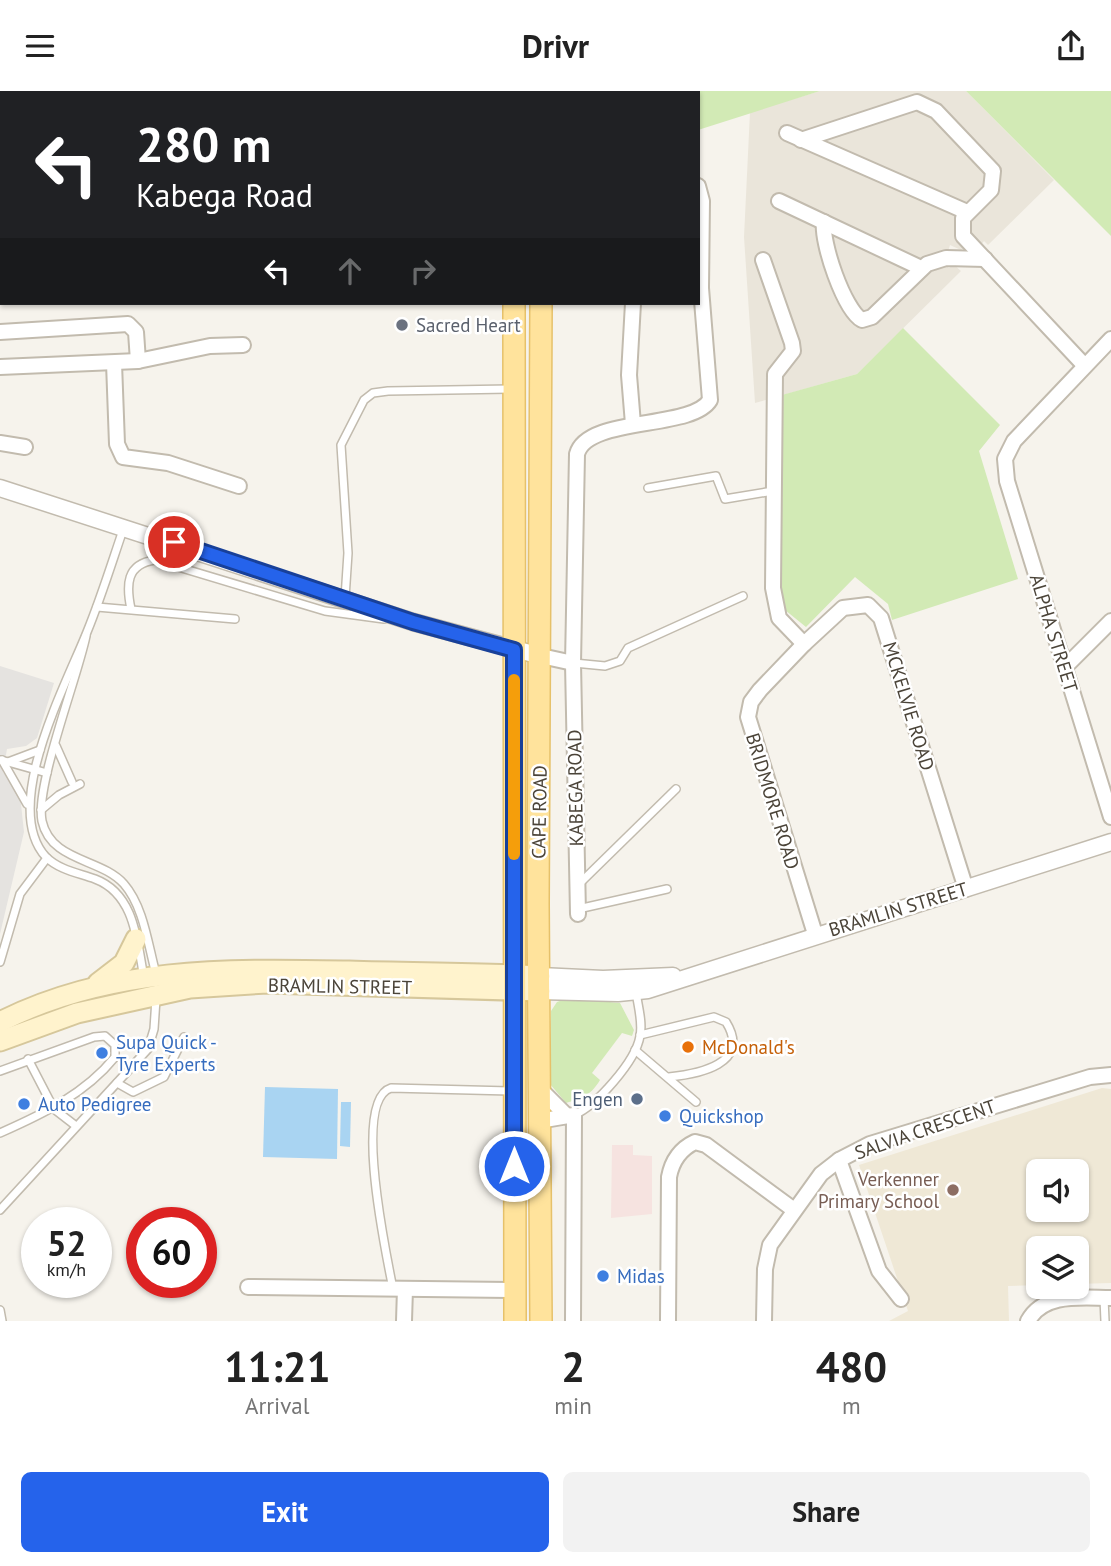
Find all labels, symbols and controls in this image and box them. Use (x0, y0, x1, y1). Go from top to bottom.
text: Drivr (522, 25, 589, 67)
icon: menu (21, 27, 59, 65)
icon: share (1052, 27, 1090, 65)
text: 280 m (136, 112, 271, 176)
icon: left (21, 119, 112, 210)
text: Kabega Road (136, 174, 313, 216)
icon: left (258, 252, 296, 290)
icon: ahead (331, 252, 369, 290)
icon: right (404, 252, 442, 290)
place label: Sacred Heart (416, 313, 521, 337)
marker: Sacred Heart (394, 317, 410, 333)
pin (144, 512, 204, 572)
icon: arrive (155, 523, 193, 561)
street label: ALPHA STREET (1025, 571, 1084, 696)
street label: MCKELVIE ROAD (878, 639, 940, 773)
street label: KABEGA ROAD (562, 729, 588, 847)
street label: BRIDMORE ROAD (741, 730, 805, 872)
street label: CAPE ROAD (526, 765, 552, 859)
street label: BRAMLIN STREET (826, 876, 971, 942)
street label: BRAMLIN STREET (268, 973, 413, 999)
place label: Supa Quick - Tyre Experts (116, 1030, 217, 1076)
place label: McDonald's (702, 1035, 795, 1059)
marker: McDonald's (680, 1039, 696, 1055)
marker: Supa Quick - Tyre Experts (94, 1045, 110, 1061)
place label: Engen (572, 1087, 623, 1111)
marker: Engen (629, 1091, 645, 1107)
place label: Auto Pedigree (38, 1092, 152, 1116)
street label: SALVIA CRESCENT (851, 1093, 999, 1164)
marker: Auto Pedigree (16, 1096, 32, 1112)
place label: Quickshop (679, 1104, 764, 1128)
marker: Quickshop (657, 1108, 673, 1124)
position arrow (477, 1129, 551, 1203)
map controls (1026, 1159, 1089, 1299)
button: sound (1026, 1159, 1089, 1222)
place label: Verkenner Primary School (818, 1167, 940, 1213)
marker: Verkenner Primary School (945, 1182, 961, 1198)
speed limit sign: 60 (126, 1207, 217, 1298)
text: 52 (47, 1220, 86, 1266)
button: layers (1026, 1236, 1089, 1299)
text: km/h (47, 1258, 86, 1281)
place label: Midas (617, 1264, 665, 1288)
marker: Midas (595, 1268, 611, 1284)
text: 11:21 (224, 1339, 330, 1394)
text: 2 (561, 1339, 585, 1394)
text: 480 (816, 1339, 887, 1394)
text: Arrival (245, 1391, 309, 1420)
text: min (554, 1391, 592, 1420)
text: m (842, 1391, 861, 1420)
button: Exit (21, 1472, 549, 1552)
button: Share (563, 1472, 1090, 1552)

